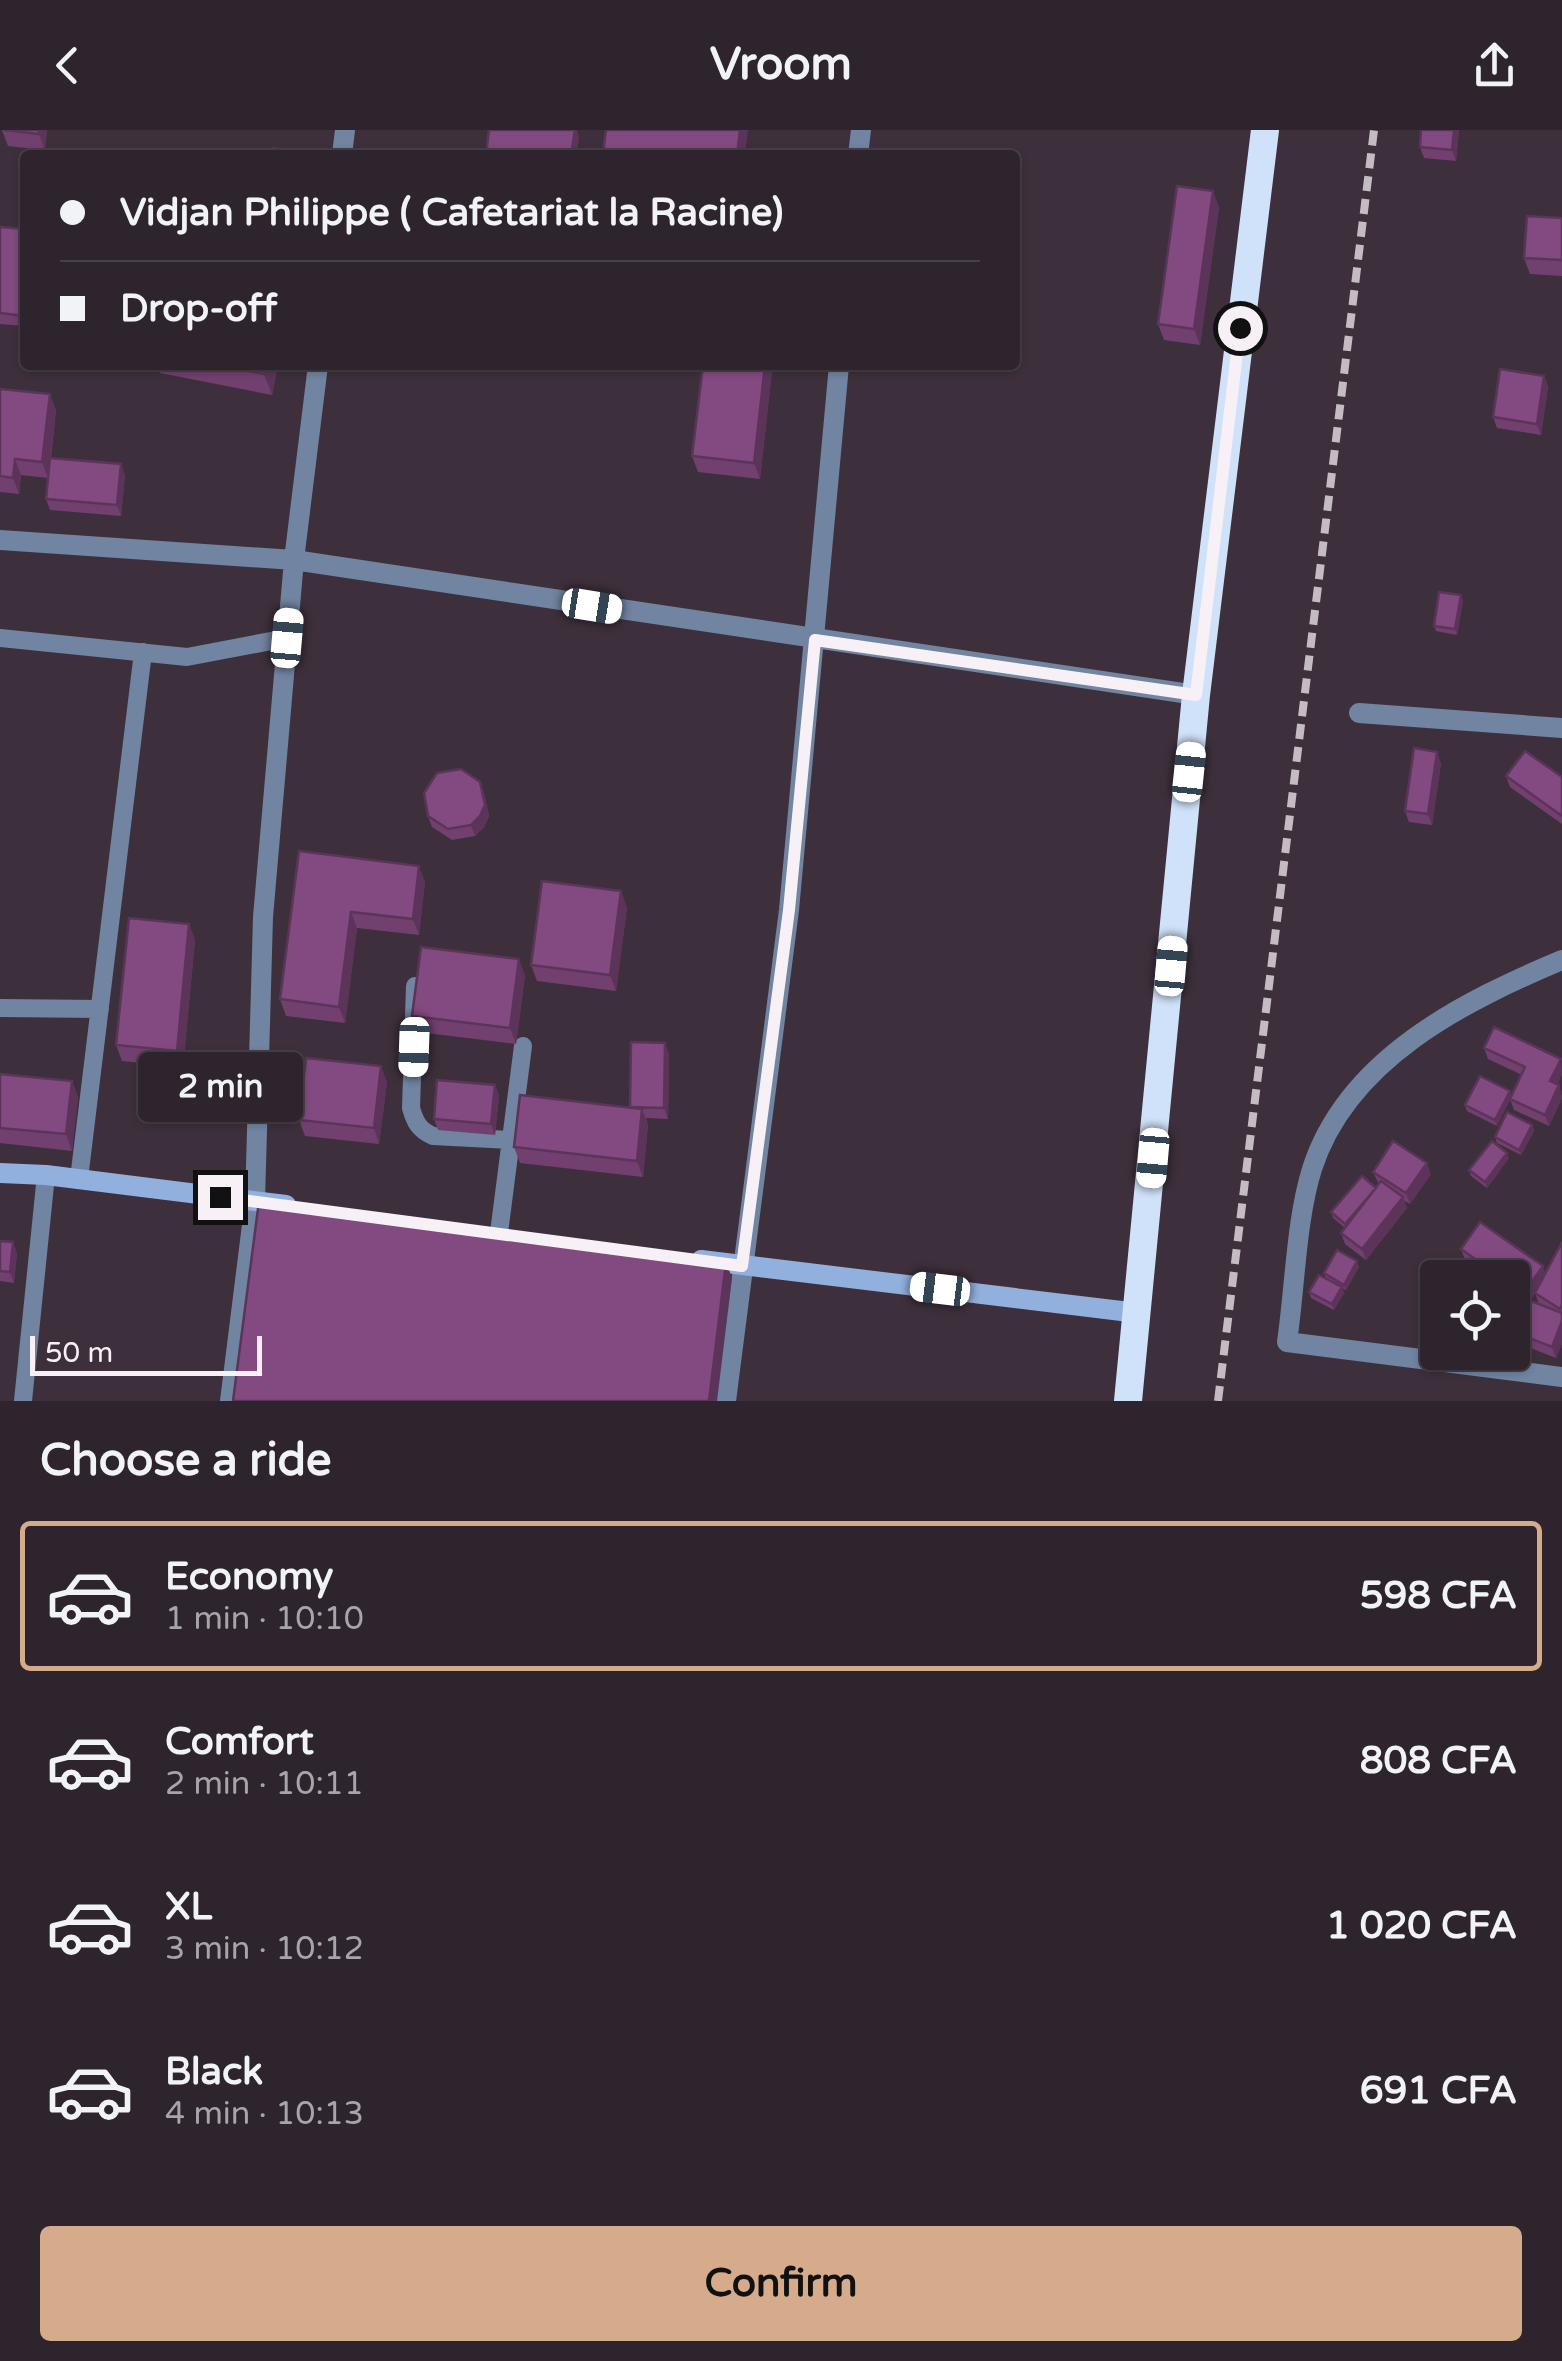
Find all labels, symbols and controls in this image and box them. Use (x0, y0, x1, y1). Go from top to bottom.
icon: back (40, 38, 95, 93)
text: Vroom (710, 38, 852, 92)
icon: share (1467, 38, 1522, 93)
text: Vidjan Philippe ( Cafetariat la Racine) (120, 190, 783, 236)
text: Drop-off (120, 286, 277, 332)
route start (1218, 306, 1263, 351)
car (560, 586, 624, 626)
car (269, 607, 305, 669)
car (1171, 741, 1207, 803)
car (1153, 935, 1189, 997)
car (398, 1016, 430, 1078)
callout: 2 min (138, 1052, 302, 1122)
text: 2 min (178, 1068, 263, 1106)
car (1135, 1127, 1171, 1189)
route end (198, 1175, 243, 1220)
map controls (1420, 1260, 1530, 1370)
button: locate (1420, 1260, 1530, 1370)
car (908, 1270, 972, 1308)
scale bar (30, 1331, 262, 1376)
text: 50 m (45, 1336, 113, 1370)
text: Choose a ride (40, 1434, 331, 1488)
icon: car (45, 1551, 135, 1641)
text: Economy (165, 1554, 333, 1600)
text: 598 CFA (1360, 1573, 1517, 1619)
text: 1 min · 10:10 (165, 1600, 364, 1638)
icon: car (45, 1716, 135, 1806)
text: Comfort (165, 1719, 314, 1765)
text: 808 CFA (1360, 1738, 1517, 1784)
text: 2 min · 10:11 (165, 1765, 364, 1803)
icon: car (45, 1881, 135, 1971)
text: XL (165, 1884, 212, 1930)
text: 1 020 CFA (1326, 1903, 1517, 1949)
text: 3 min · 10:12 (165, 1930, 364, 1968)
icon: car (45, 2046, 135, 2136)
text: Black (165, 2049, 263, 2095)
text: 691 CFA (1360, 2068, 1517, 2114)
text: 4 min · 10:13 (165, 2095, 364, 2133)
button: Confirm (40, 2226, 1522, 2341)

